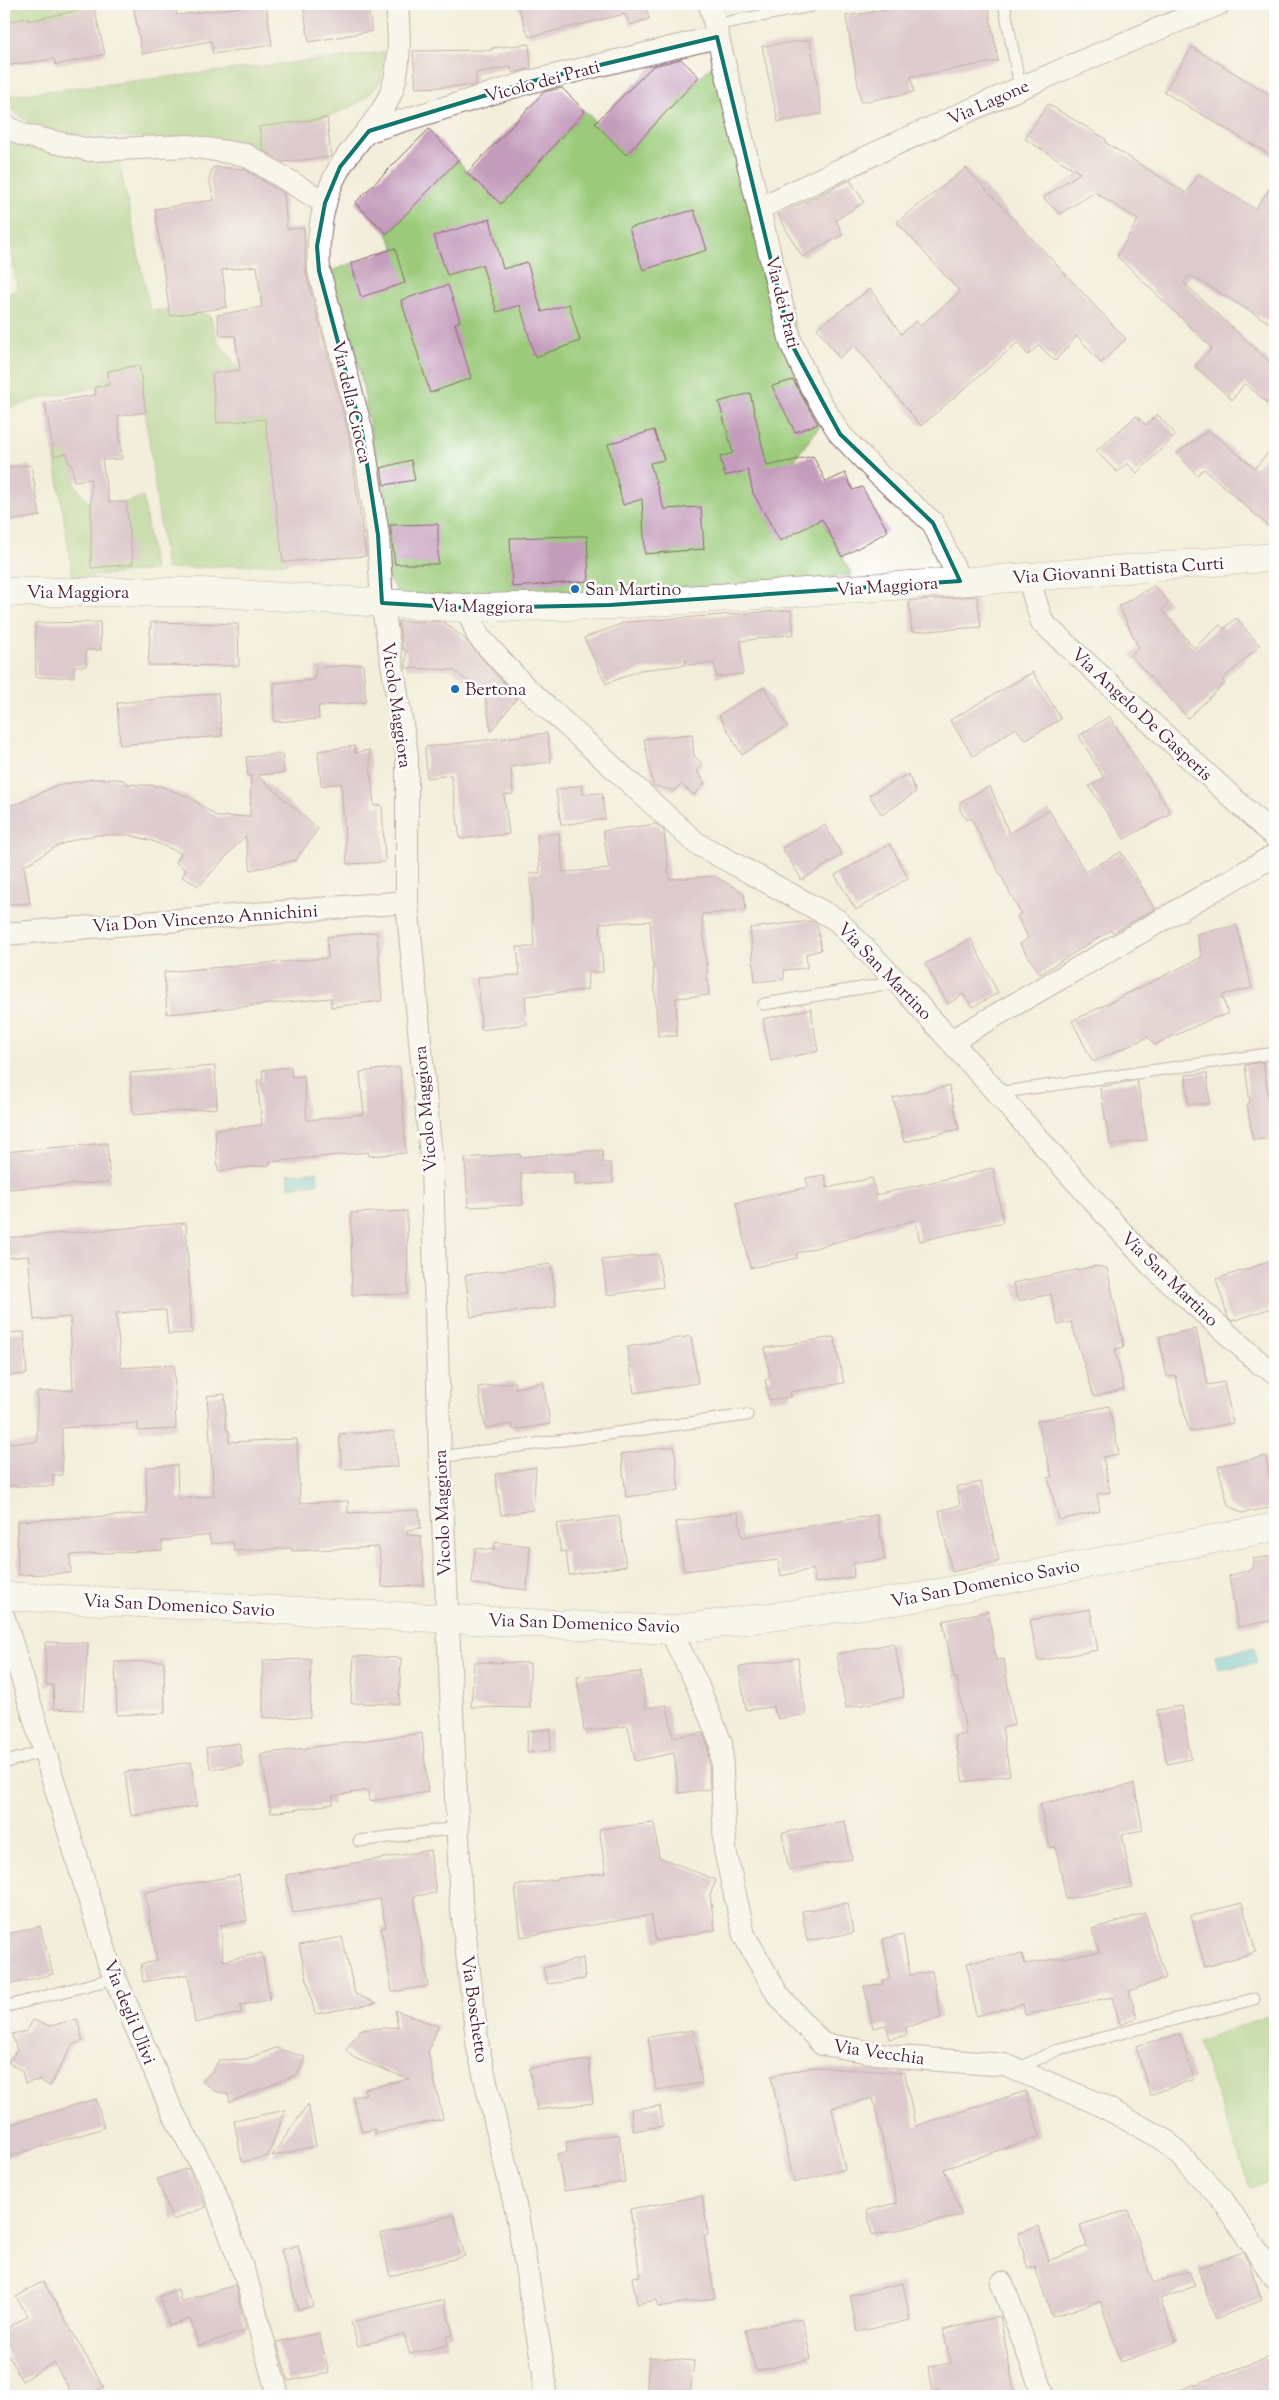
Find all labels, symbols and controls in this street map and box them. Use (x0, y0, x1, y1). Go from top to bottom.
street label: Vicolo dei Prati (482, 55, 603, 111)
street label: Via Lagone (944, 74, 1034, 133)
street label: Via dei Prati (757, 254, 805, 351)
street label: Via della Ciocca (323, 339, 377, 466)
street label: Via Giovanni Battista Curti (1011, 552, 1225, 592)
street label: Via Maggiora (835, 571, 939, 605)
place label: San Martino (585, 578, 682, 604)
street label: Via Maggiora (27, 581, 129, 607)
marker: San Martino (569, 583, 581, 595)
street label: Via Maggiora (430, 594, 534, 622)
street label: Vicolo Maggiora (373, 641, 417, 770)
street label: Via Angelo De Gasperis (1064, 643, 1217, 788)
place label: Bertona (465, 678, 526, 704)
marker: Bertona (449, 683, 461, 695)
street label: Via Don Vincenzo Annichini (91, 899, 319, 941)
street label: Via San Martino (830, 918, 937, 1027)
street label: Vicolo Maggiora (409, 1044, 445, 1173)
street label: Via San Martino (1114, 1227, 1223, 1334)
street label: Vicolo Maggiora (429, 1449, 459, 1577)
street label: Via San Domenico Savio (889, 1554, 1082, 1616)
street label: Via San Domenico Savio (82, 1589, 276, 1625)
street label: Via San Domenico Savio (488, 1609, 680, 1641)
street label: Via Boschetto (453, 1954, 493, 2065)
street label: Via degli Ulivi (95, 1956, 161, 2069)
street label: Via Vecchia (831, 2035, 926, 2073)

